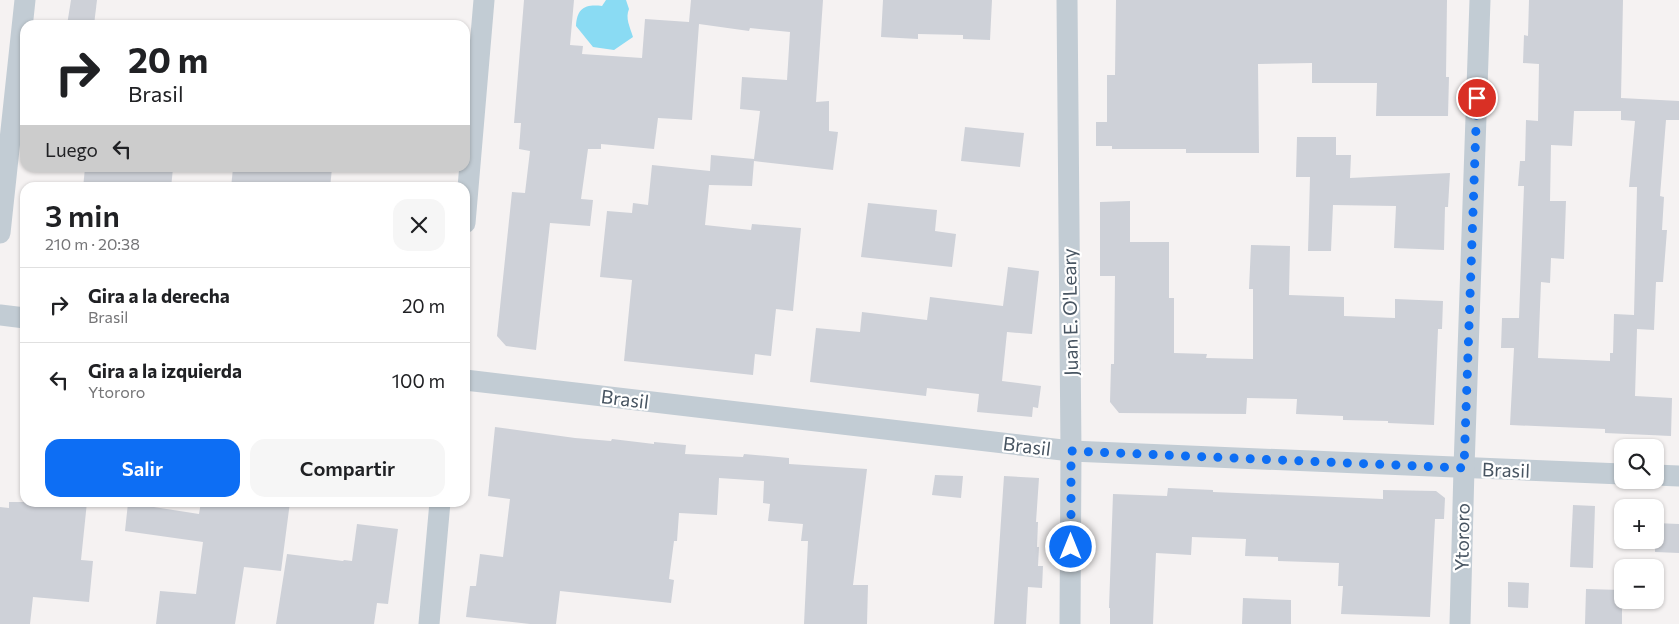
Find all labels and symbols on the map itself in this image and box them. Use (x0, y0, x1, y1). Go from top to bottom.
pin (1456, 77, 1498, 119)
street label: Juan E. O'Leary (1057, 248, 1082, 376)
street label: Brasil (600, 384, 650, 413)
street label: Brasil (1002, 431, 1052, 460)
street label: Brasil (1482, 457, 1530, 482)
street label: Ytororo (1449, 503, 1474, 571)
position arrow (1044, 520, 1096, 572)

